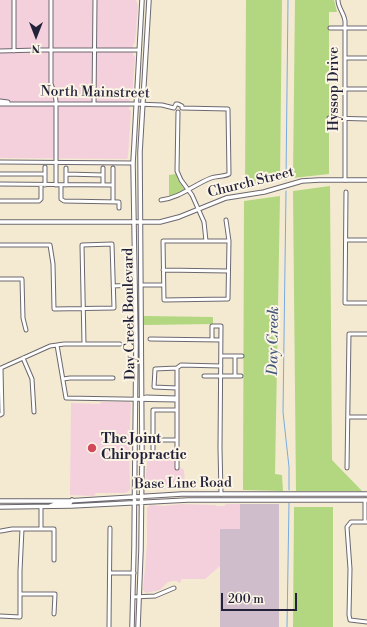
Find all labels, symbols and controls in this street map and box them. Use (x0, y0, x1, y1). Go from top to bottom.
north arrow (16, 16, 56, 56)
text: N (32, 41, 40, 55)
street label: Hyssop Drive (327, 47, 343, 131)
street label: North Mainstreet (40, 84, 150, 102)
street label: Church Street (206, 164, 296, 202)
street label: Day Creek Boulevard (120, 248, 140, 380)
water label: Day Creek (264, 306, 284, 376)
place label: The Joint Chiropractic (101, 432, 187, 464)
marker: The Joint Chiropractic (86, 442, 98, 454)
street label: Base Line Road (134, 475, 232, 493)
scale bar (223, 585, 299, 611)
text: 200 m (228, 592, 264, 607)

